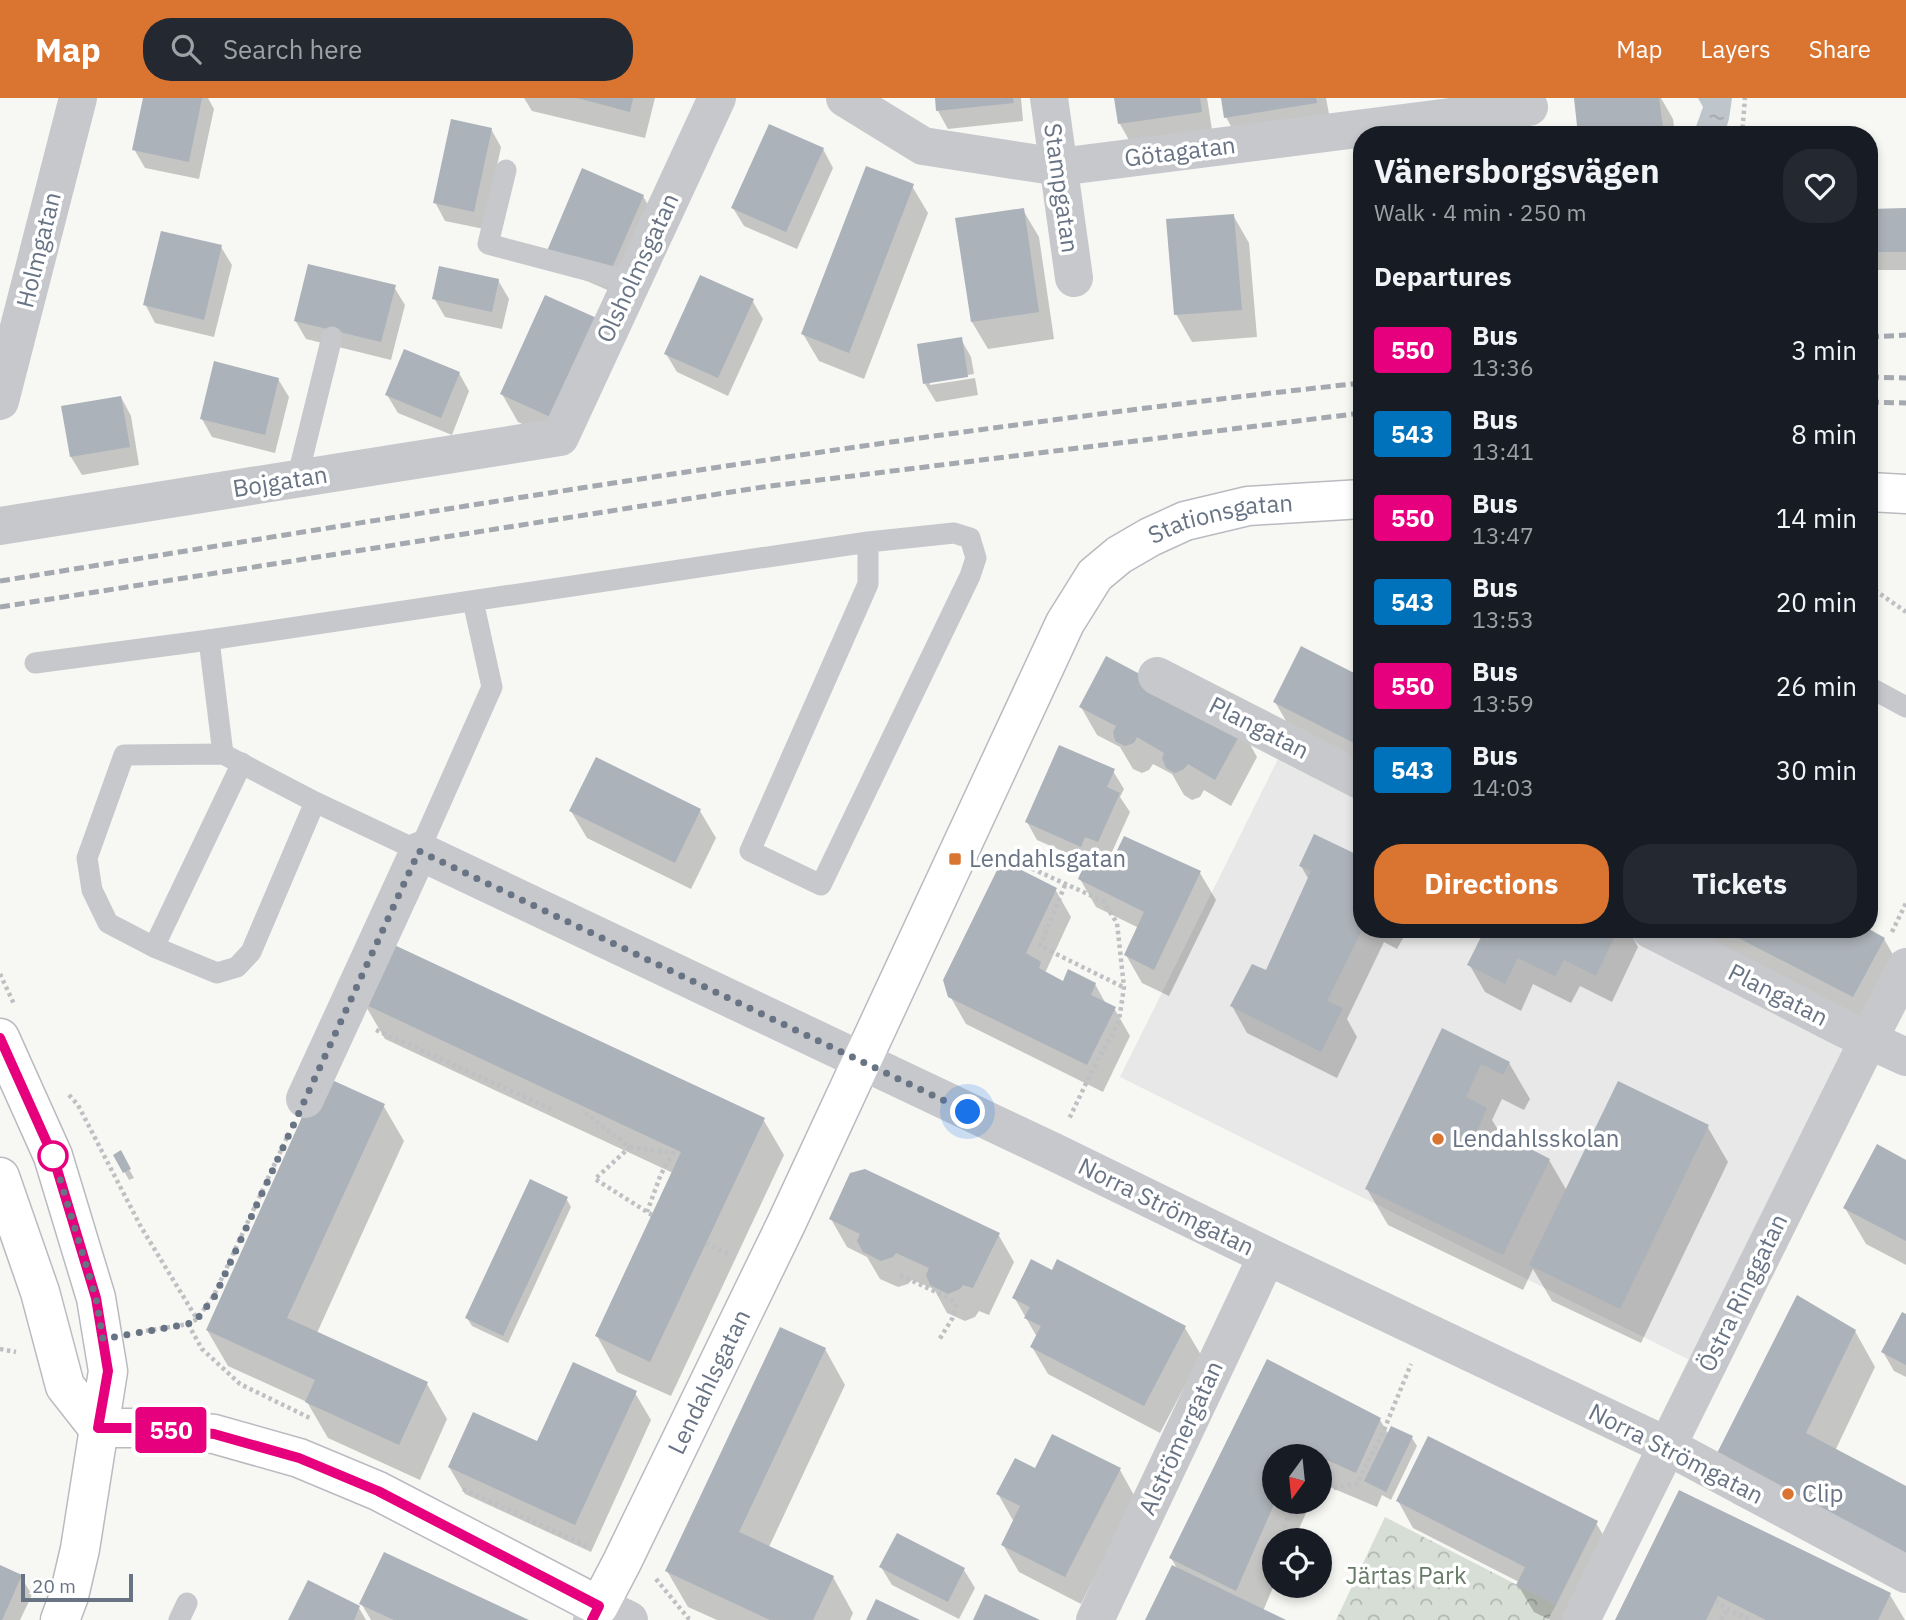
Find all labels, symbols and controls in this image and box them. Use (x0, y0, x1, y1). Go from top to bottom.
search box (143, 18, 633, 81)
text: Map (35, 28, 101, 71)
icon: search (167, 30, 205, 68)
text: Search here (223, 32, 362, 66)
text: Map (1616, 33, 1663, 65)
text: Layers (1701, 33, 1771, 65)
text: Share (1809, 33, 1871, 65)
street label: Stampgatan (1037, 121, 1087, 255)
street label: Götagatan (1123, 128, 1237, 174)
text: Vänersborgsvägen (1374, 149, 1660, 192)
button: heart (1783, 149, 1857, 223)
street label: Olsholmsgatan (588, 188, 686, 348)
street label: Holmgatan (8, 189, 68, 311)
text: Walk · 4 min · 250 m (1374, 197, 1587, 227)
text: Departures (1374, 259, 1512, 293)
text: Bus (1472, 318, 1518, 352)
text: 3 min (1791, 333, 1857, 367)
text: 550 (1391, 334, 1434, 366)
text: 13:36 (1472, 352, 1534, 382)
text: Bus (1472, 402, 1518, 436)
text: 8 min (1791, 417, 1857, 451)
text: 543 (1391, 418, 1434, 450)
text: 13:41 (1472, 436, 1534, 466)
street label: Bojgatan (230, 458, 329, 504)
street label: Stationsgatan (1143, 486, 1294, 551)
text: Bus (1472, 486, 1518, 520)
text: 14 min (1776, 501, 1857, 535)
text: 550 (1391, 502, 1434, 534)
text: 13:47 (1472, 520, 1534, 550)
text: Bus (1472, 570, 1518, 604)
text: 20 min (1776, 585, 1857, 619)
text: 543 (1391, 586, 1434, 618)
text: 13:53 (1472, 604, 1534, 634)
text: Bus (1472, 654, 1518, 688)
text: 26 min (1776, 669, 1857, 703)
text: 550 (1391, 670, 1434, 702)
street label: Plangatan (1204, 688, 1315, 766)
text: 13:59 (1472, 688, 1534, 718)
text: Bus (1472, 738, 1518, 772)
text: 30 min (1776, 753, 1857, 787)
text: 543 (1391, 754, 1434, 786)
text: 14:03 (1472, 772, 1534, 802)
place label: Lendahlsgatan (969, 842, 1126, 874)
button: Directions (1374, 844, 1609, 924)
button: Tickets (1623, 844, 1857, 924)
marker: Lendahlsgatan (947, 851, 963, 867)
street label: Plangatan (1723, 955, 1834, 1033)
your location (950, 1094, 985, 1129)
place label: Lendahlsskolan (1452, 1122, 1619, 1154)
marker: Lendahlsskolan (1430, 1131, 1446, 1147)
unlabelled marker (38, 1141, 68, 1171)
street label: Norra Strömgatan (1073, 1150, 1260, 1263)
street label: Östra Ringgatan (1690, 1208, 1794, 1377)
street label: Lendahlsgatan (660, 1304, 757, 1459)
street label: Alströmergatan (1130, 1355, 1230, 1520)
street label: Norra Strömgatan (1584, 1395, 1769, 1511)
line badge: 550 (131, 1407, 211, 1453)
text: 550 (149, 1414, 193, 1446)
north arrow (1262, 1444, 1332, 1514)
map controls (1262, 1444, 1332, 1598)
place label: Clip (1802, 1477, 1843, 1509)
marker: Clip (1780, 1486, 1796, 1502)
button: locate (1262, 1528, 1332, 1598)
park label: Järtas Park (1345, 1559, 1467, 1591)
scale bar (21, 1571, 133, 1603)
text: 20 m (32, 1574, 76, 1598)

